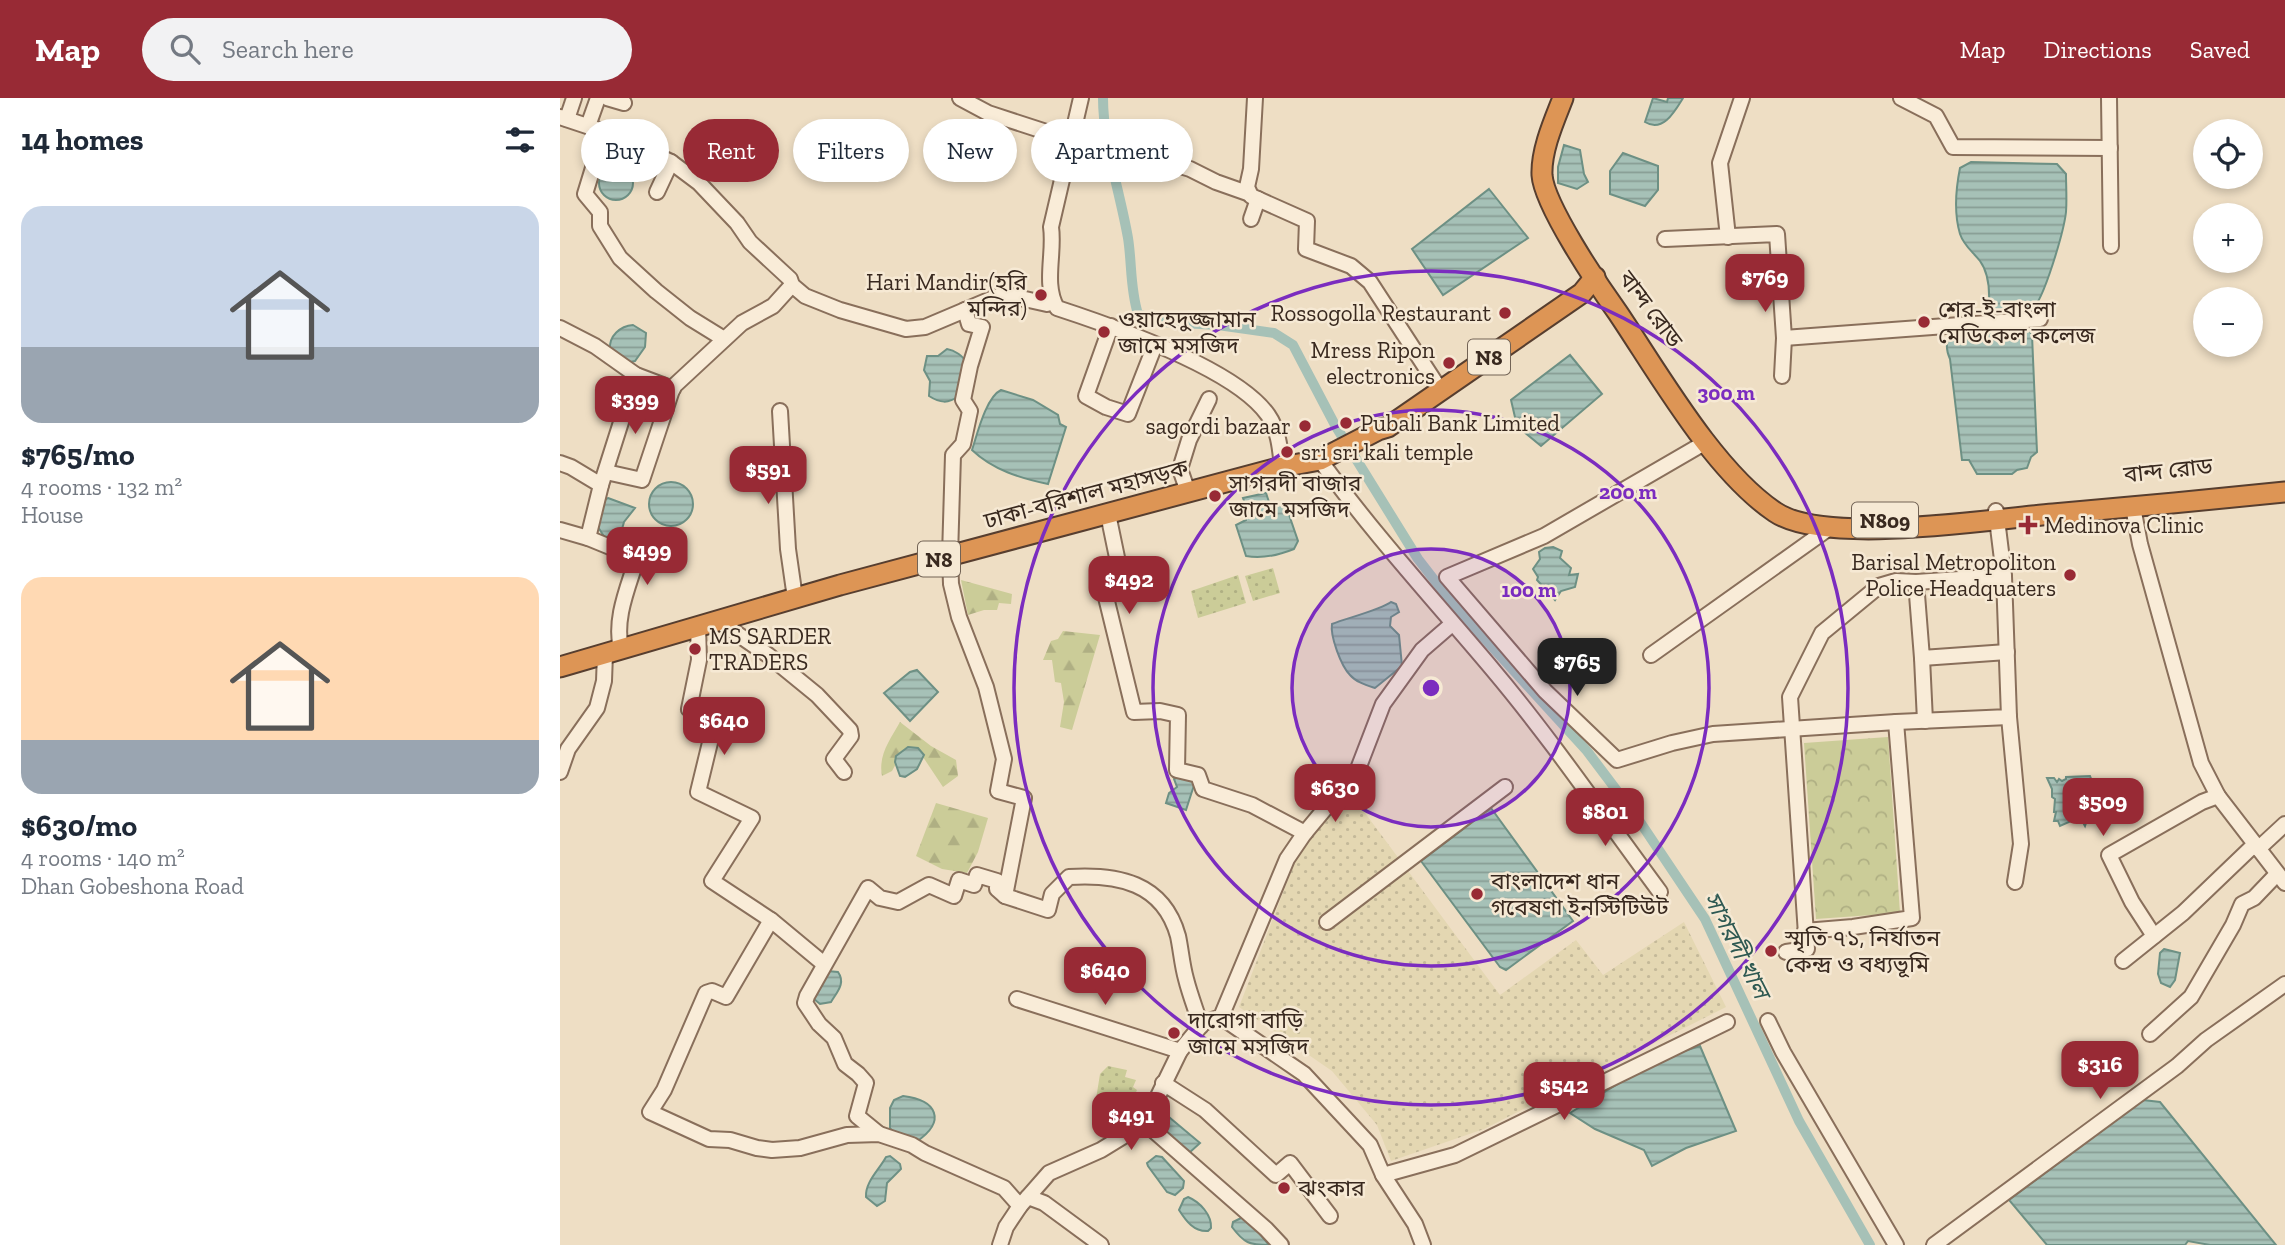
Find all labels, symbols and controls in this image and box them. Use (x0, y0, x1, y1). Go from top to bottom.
search box (142, 18, 632, 81)
text: Map (35, 30, 100, 69)
icon: search (166, 30, 204, 68)
text: Search here (222, 33, 354, 65)
text: Map (1960, 35, 2006, 64)
text: Directions (2044, 35, 2152, 64)
text: Saved (2190, 35, 2250, 64)
chip: Buy (581, 119, 669, 182)
chip: Rent (683, 119, 779, 182)
chip: Filters (793, 119, 909, 182)
chip: New (923, 119, 1017, 182)
chip: Apartment (1031, 119, 1193, 182)
map controls (2193, 119, 2263, 357)
button: locate (2193, 119, 2263, 189)
icon: filters (501, 121, 539, 159)
text: 14 homes (21, 122, 144, 158)
button: + (2193, 203, 2263, 273)
icon: home (217, 252, 343, 378)
pin: $769 (1724, 254, 1806, 314)
text: $769 (1741, 263, 1789, 291)
street label: বান্দ রোড (1612, 264, 1689, 354)
place label: Hari Mandir(হরি মন্দির) (866, 268, 1027, 322)
marker: Hari Mandir(হরি মন্দির) (1033, 287, 1049, 303)
button: − (2193, 287, 2263, 357)
place label: শের-ই-বাংলা মেডিকেল কলেজ (1938, 295, 2096, 349)
place label: Rossogolla Restaurant (1271, 299, 1491, 327)
place label: ওয়াহেদুজ্জামান জামে মসজিদ (1117, 305, 1257, 359)
marker: Rossogolla Restaurant (1497, 305, 1513, 321)
marker: শের-ই-বাংলা মেডিকেল কলেজ (1916, 314, 1932, 330)
marker: ওয়াহেদুজ্জামান জামে মসজিদ (1096, 324, 1112, 340)
place label: Mress Ripon electronics (1311, 336, 1435, 390)
road number: N8 (1468, 340, 1510, 374)
marker: Mress Ripon electronics (1441, 355, 1457, 371)
pin: $399 (594, 376, 676, 436)
text: 300 m (1697, 380, 1755, 405)
text: $399 (611, 385, 659, 413)
place label: Pubali Bank Limited (1360, 409, 1560, 437)
place label: sagordi bazaar (1146, 412, 1291, 440)
marker: Pubali Bank Limited (1338, 415, 1354, 431)
marker: sagordi bazaar (1297, 418, 1313, 434)
text: $765/mo (21, 437, 135, 473)
place label: sri sri kali temple (1301, 438, 1473, 466)
marker: sri sri kali temple (1279, 444, 1295, 460)
pin: $591 (727, 446, 809, 506)
street label: বান্দ রোড (2121, 451, 2214, 489)
street label: ঢাকা-বরিশাল মহাসড়ক (980, 453, 1192, 535)
text: $591 (746, 455, 790, 483)
place label: সাগরদী বাজার জামে মসজিদ (1228, 469, 1362, 523)
text: 4 rooms · 132 m² (21, 473, 182, 501)
text: 200 m (1599, 479, 1657, 504)
marker: সাগরদী বাজার জামে মসজিদ (1207, 488, 1223, 504)
text: House (21, 501, 83, 529)
road number: N809 (1852, 502, 1918, 538)
place label: Medinova Clinic (2044, 511, 2204, 539)
marker: Medinova Clinic (2018, 515, 2038, 535)
pin: $499 (606, 528, 688, 587)
text: $499 (622, 536, 672, 564)
road number: N8 (918, 542, 960, 576)
place label: Barisal Metropoliton Police Headquaters (1851, 548, 2056, 602)
pin: $492 (1088, 556, 1170, 616)
text: $492 (1104, 565, 1154, 593)
marker: Barisal Metropoliton Police Headquaters (2062, 567, 2078, 583)
text: 100 m (1502, 577, 1557, 602)
place label: MS SARDER TRADERS (709, 622, 831, 676)
icon: home (217, 623, 343, 749)
pin: $765 (1536, 638, 1618, 698)
marker: MS SARDER TRADERS (687, 641, 703, 657)
text: $765 (1553, 647, 1601, 675)
centre of rings (1419, 676, 1443, 700)
pin: $640 (683, 698, 765, 757)
text: $640 (699, 706, 749, 734)
pin: $630 (1294, 764, 1376, 824)
text: $630 (1310, 773, 1360, 801)
pin: $509 (2062, 778, 2144, 838)
text: $509 (2079, 787, 2127, 815)
pin: $801 (1564, 788, 1646, 848)
text: $801 (1582, 797, 1628, 825)
text: $630/mo (21, 808, 137, 844)
text: 4 rooms · 140 m² (21, 844, 185, 872)
place label: বাংলাদেশ ধান গবেষণা ইনস্টিটিউট (1490, 867, 1669, 921)
text: Dhan Gobeshona Road (21, 872, 244, 900)
marker: বাংলাদেশ ধান গবেষণা ইনস্টিটিউট (1469, 886, 1485, 902)
water label: সাগরদী খাল (1698, 887, 1778, 1007)
place label: স্মৃতি ৭১, নির্যাতন কেন্দ্র ও বধ্যভূমি (1784, 924, 1941, 978)
marker: স্মৃতি ৭১, নির্যাতন কেন্দ্র ও বধ্যভূমি (1763, 943, 1779, 959)
pin: $640 (1064, 948, 1146, 1007)
text: $640 (1080, 956, 1130, 984)
place label: দারোগা বাড়ি জামে মসজিদ (1187, 1006, 1309, 1060)
marker: দারোগা বাড়ি জামে মসজিদ (1166, 1025, 1182, 1041)
pin: $316 (2059, 1042, 2141, 1101)
text: $316 (2077, 1050, 2123, 1078)
pin: $542 (1523, 1062, 1605, 1122)
text: $542 (1540, 1071, 1588, 1099)
pin: $491 (1090, 1093, 1172, 1152)
text: $491 (1108, 1101, 1154, 1129)
place label: ঝংকার (1297, 1174, 1365, 1202)
marker: ঝংকার (1276, 1180, 1292, 1196)

